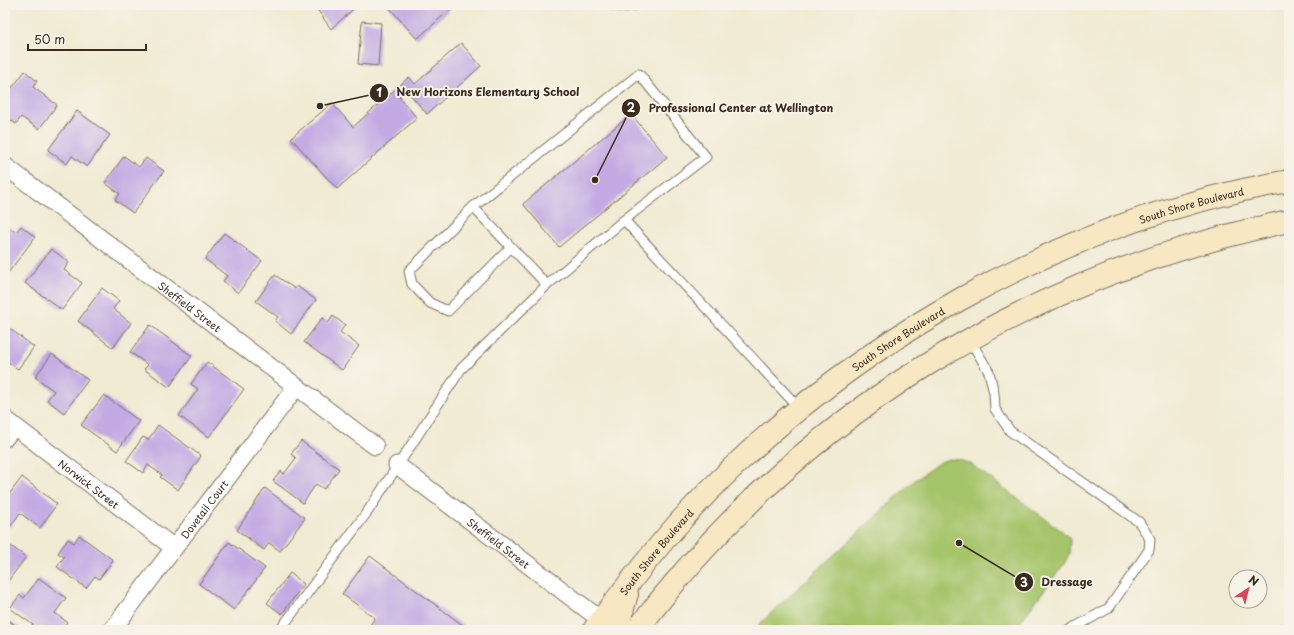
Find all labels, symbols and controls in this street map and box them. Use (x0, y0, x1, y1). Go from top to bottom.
scale bar (28, 26, 146, 52)
text: 50 m (34, 30, 65, 48)
callout: New Horizons Elementary School (369, 81, 587, 104)
text: 1 (376, 83, 382, 101)
text: New Horizons Elementary School (397, 83, 579, 100)
callout: Professional Center at Wellington (621, 96, 842, 119)
text: 2 (627, 98, 636, 116)
text: Professional Center at Wellington (649, 99, 833, 116)
street label: South Shore Boulevard (1137, 183, 1245, 226)
street label: Sheffield Street (156, 277, 224, 335)
street label: South Shore Boulevard (848, 303, 947, 374)
street label: Norwick Street (56, 455, 123, 511)
street label: Dovetail Court (177, 476, 231, 541)
street label: South Shore Boulevard (615, 505, 696, 598)
street label: Sheffield Street (464, 514, 533, 571)
north arrow (1228, 569, 1268, 609)
callout: Dressage (1014, 571, 1100, 594)
text: N (1246, 571, 1263, 590)
text: 3 (1020, 573, 1028, 591)
text: Dressage (1042, 573, 1092, 590)

